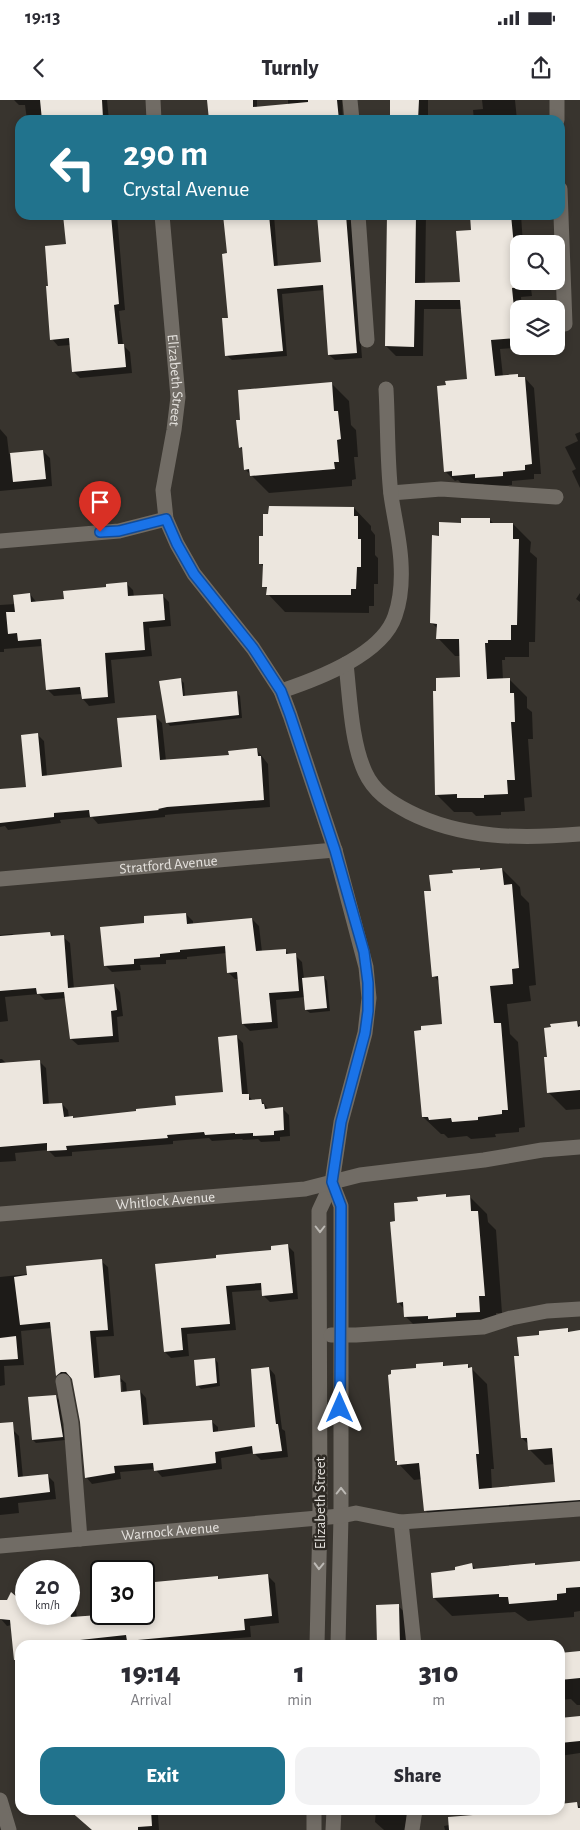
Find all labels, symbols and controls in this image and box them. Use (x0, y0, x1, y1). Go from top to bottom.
text: 19:13 (25, 8, 60, 27)
icon: back (25, 54, 53, 82)
icon: share (527, 54, 555, 82)
text: Turnly (261, 57, 319, 79)
icon: left (40, 135, 105, 200)
text: 290 m (123, 137, 208, 172)
text: Crystal Avenue (123, 178, 249, 200)
map controls (510, 235, 565, 355)
button: search (510, 235, 565, 290)
button: layers (510, 300, 565, 355)
street label: Elizabeth Street (165, 334, 185, 428)
pin (79, 481, 121, 532)
icon: arrive (86, 488, 114, 516)
street label: Stratford Avenue (119, 853, 218, 877)
street label: Whitlock Avenue (115, 1189, 216, 1212)
one-way arrow (315, 1226, 325, 1233)
position arrow (313, 1381, 365, 1433)
street label: Elizabeth Street (313, 1456, 328, 1549)
one-way arrow (335, 1487, 346, 1495)
street label: Warnock Avenue (121, 1520, 220, 1543)
speed limit sign: 30 (90, 1560, 155, 1625)
one-way arrow (314, 1563, 324, 1571)
text: 20 (35, 1574, 60, 1599)
text: km/h (35, 1599, 60, 1611)
text: 19:14 (122, 1658, 181, 1688)
text: 1 (294, 1658, 305, 1688)
text: 310 (419, 1658, 458, 1688)
text: Arrival (131, 1692, 172, 1708)
text: min (287, 1692, 312, 1708)
text: m (432, 1692, 445, 1708)
button: Exit (40, 1747, 285, 1805)
button: Share (295, 1747, 540, 1805)

